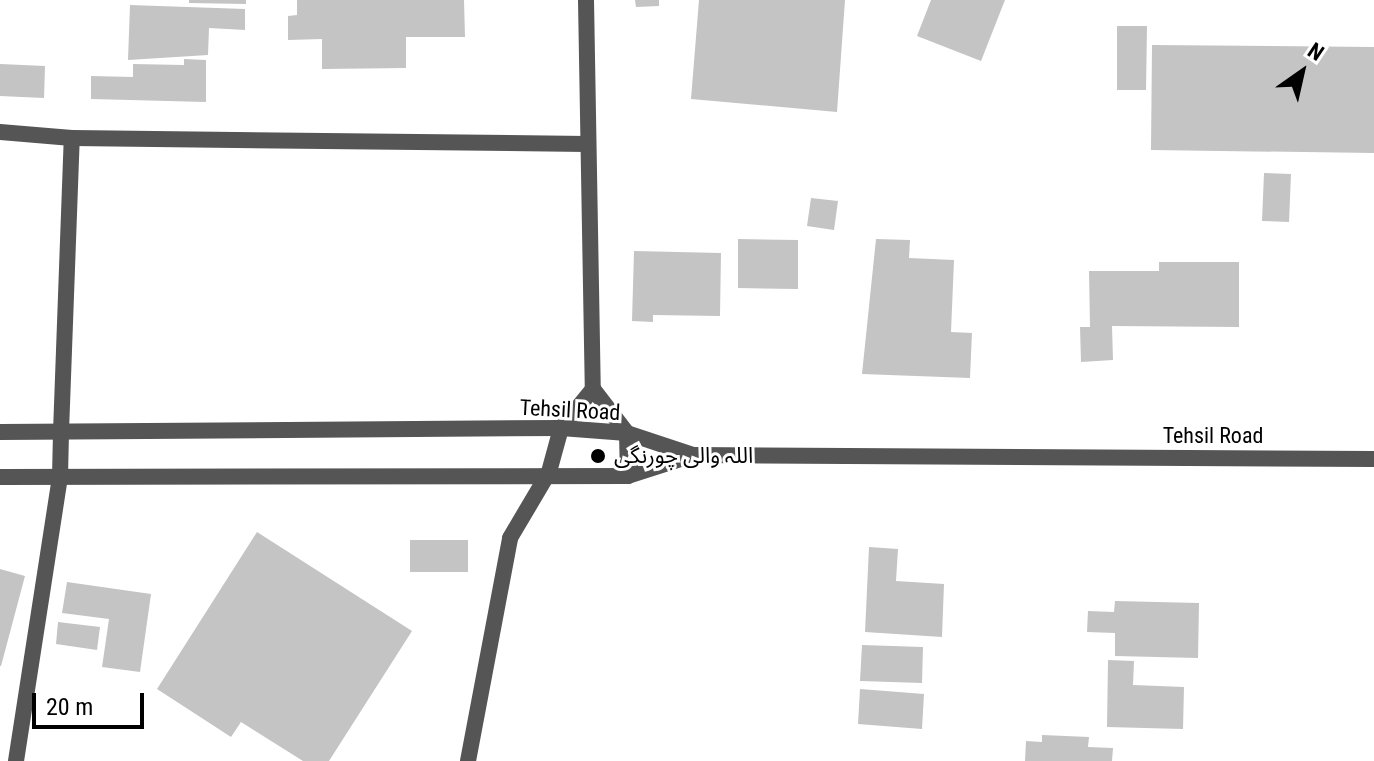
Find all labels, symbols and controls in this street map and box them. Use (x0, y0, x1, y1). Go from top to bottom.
north arrow (1262, 32, 1342, 112)
text: N (1303, 38, 1328, 66)
street label: Tehsil Road (519, 394, 621, 426)
street label: Tehsil Road (1163, 423, 1263, 449)
place label: اللہ والی چورنگی (614, 443, 753, 469)
marker: اللہ والی چورنگی (589, 447, 607, 465)
scale bar (36, 677, 148, 727)
text: 20 m (46, 693, 93, 721)

